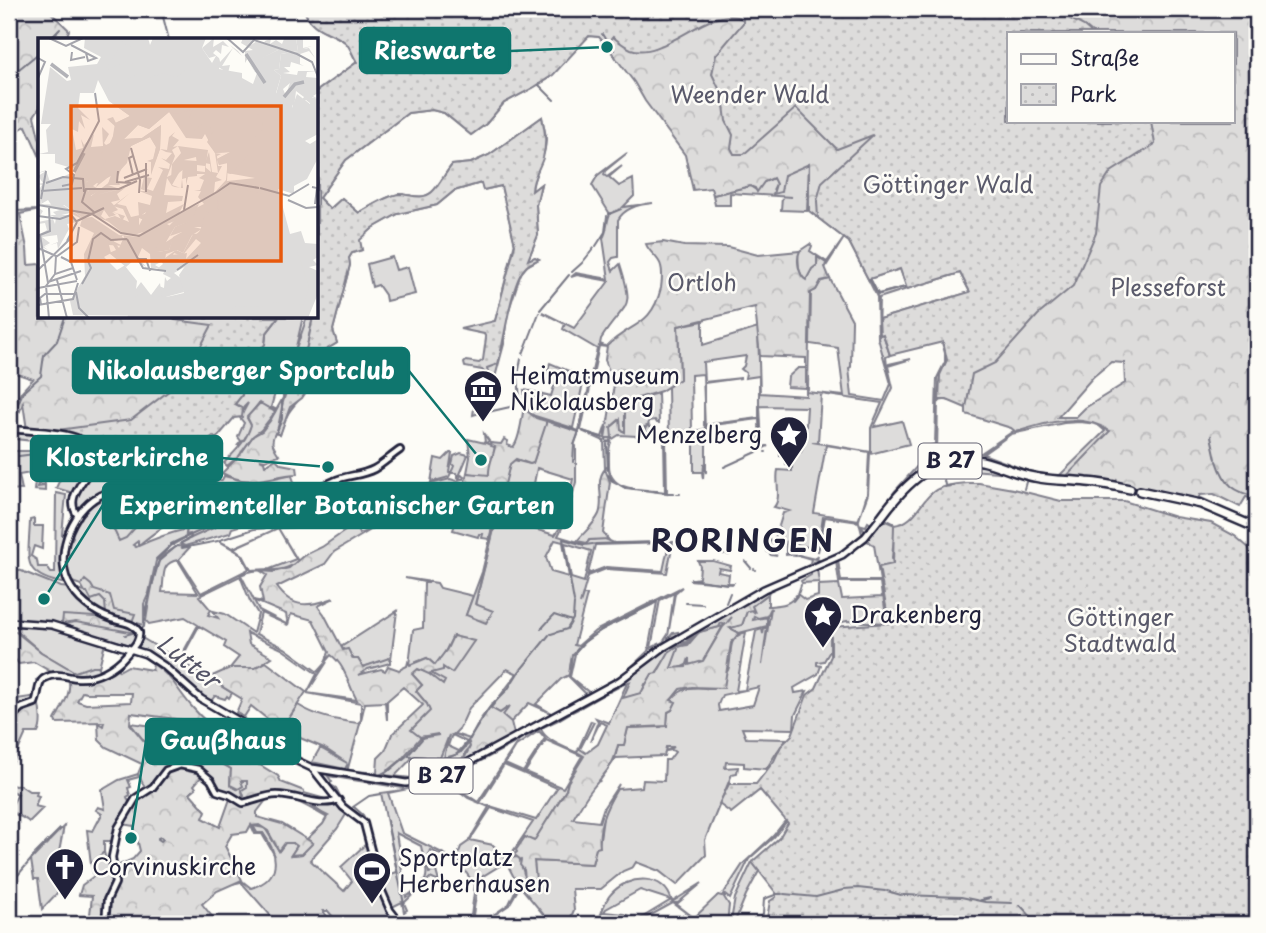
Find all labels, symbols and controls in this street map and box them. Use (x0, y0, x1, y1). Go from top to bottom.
callout: Rieswarte (360, 28, 510, 73)
text: Rieswarte (374, 31, 496, 67)
legend (1007, 32, 1234, 122)
inset map (38, 38, 318, 318)
text: Straße (1070, 41, 1139, 73)
park label: Weender Wald (671, 76, 829, 111)
text: Park (1070, 77, 1117, 109)
park label: Göttinger Wald (862, 166, 1034, 201)
park label: Ortloh (667, 264, 737, 299)
park label: Plesseforst (1110, 269, 1226, 304)
callout: Nikolausberger Sportclub (73, 348, 409, 393)
text: Nikolausberger Sportclub (87, 351, 395, 387)
place label: Heimatmuseum Nikolausberg (510, 357, 680, 418)
museum icon: Heimatmuseum Nikolausberg (462, 368, 504, 423)
place icon: Menzelberg (768, 414, 810, 469)
place label: Menzelberg (636, 416, 762, 451)
callout: Klosterkirche (31, 436, 222, 481)
text: Klosterkirche (45, 438, 209, 474)
road number: B 27 (918, 444, 982, 478)
callout: Experimenteller Botanischer Garten (103, 483, 572, 528)
text: Experimenteller Botanischer Garten (119, 486, 555, 522)
district label: RORINGEN (651, 517, 835, 562)
place icon: Drakenberg (802, 594, 844, 649)
place label: Drakenberg (850, 596, 982, 631)
park label: Göttinger Stadtwald (1063, 599, 1177, 660)
water label: Lutter (150, 624, 231, 699)
callout: Gaußhaus (146, 719, 300, 764)
text: Gaußhaus (160, 721, 286, 757)
road number: B 27 (410, 758, 472, 794)
place label: Sportplatz Herberhausen (399, 839, 550, 900)
church icon: Corvinuskirche (44, 846, 86, 901)
place label: Corvinuskirche (92, 848, 256, 883)
sports icon: Sportplatz Herberhausen (351, 850, 393, 905)

